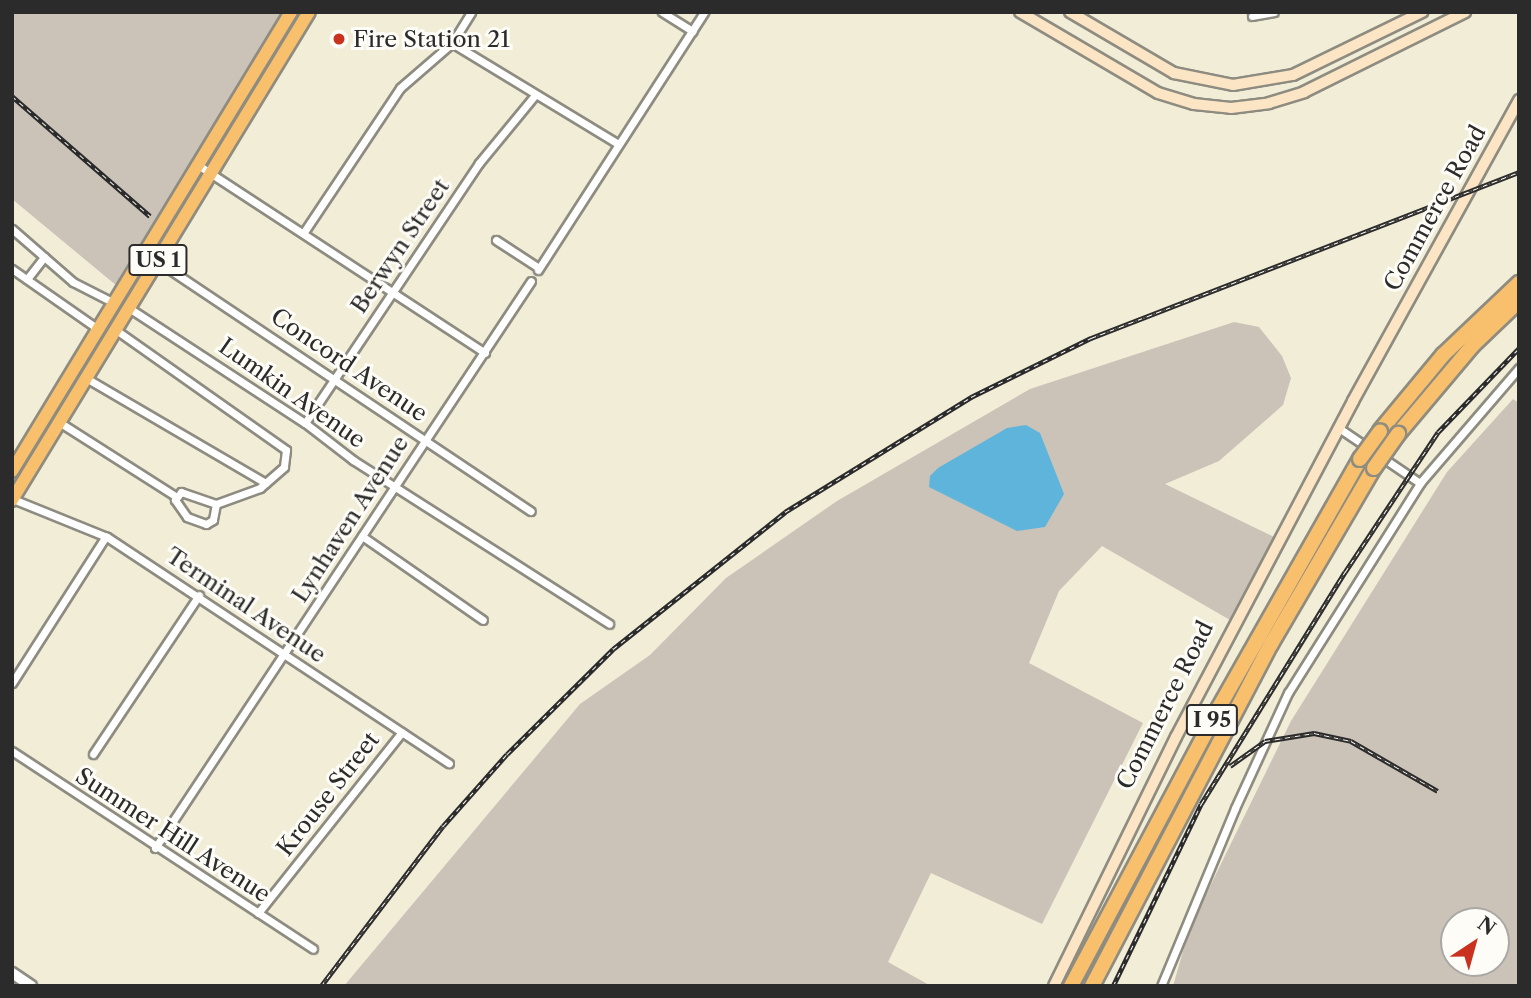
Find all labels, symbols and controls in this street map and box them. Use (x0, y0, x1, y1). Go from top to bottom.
place label: Fire Station 21 (353, 25, 510, 53)
marker: Fire Station 21 (331, 31, 347, 47)
street label: Commerce Road (1378, 120, 1492, 296)
street label: Berwyn Street (345, 174, 455, 318)
road number: US 1 (128, 243, 188, 278)
street label: Concord Avenue (265, 302, 433, 428)
street label: Lumkin Avenue (213, 332, 371, 454)
street label: Lynhaven Avenue (286, 430, 414, 608)
street label: Terminal Avenue (161, 541, 331, 669)
street label: Commerce Road (1111, 616, 1219, 794)
road number: I 95 (1186, 702, 1238, 738)
street label: Krouse Street (271, 726, 385, 862)
street label: Summer Hill Avenue (70, 761, 276, 909)
north arrow (1440, 907, 1510, 977)
text: N (1473, 912, 1500, 940)

